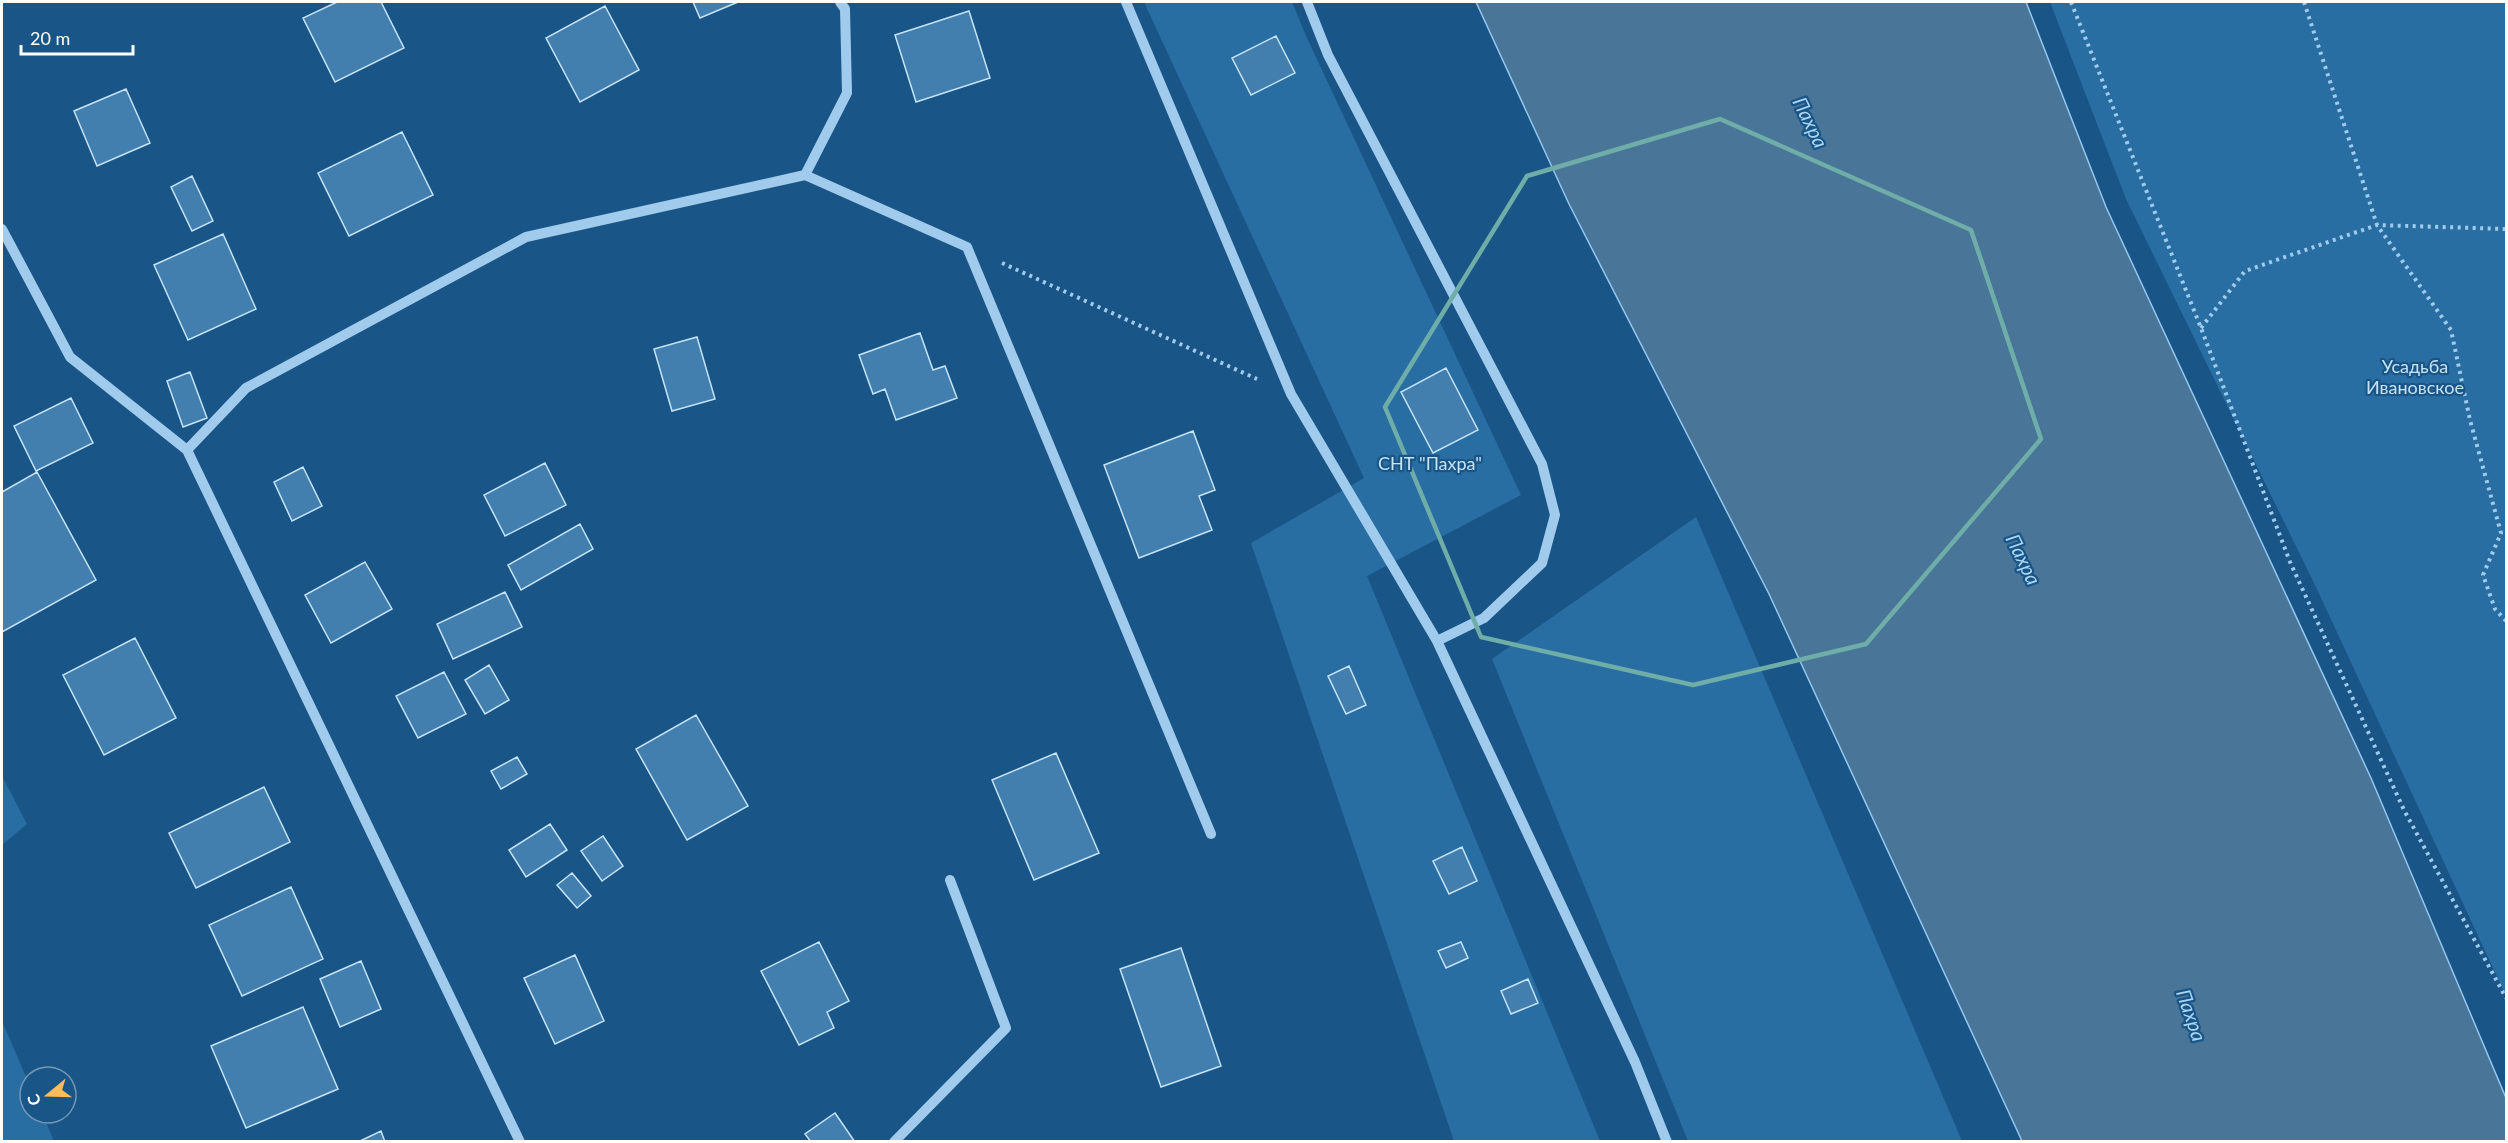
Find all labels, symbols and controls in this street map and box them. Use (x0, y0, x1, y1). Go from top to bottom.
scale bar (21, 18, 134, 56)
text: 20 m (30, 27, 70, 49)
water label: Пахра (1788, 93, 1834, 151)
park label: Усадьба Ивановское (2366, 355, 2464, 398)
park label: СНТ "Пахра" (1378, 452, 1482, 474)
water label: Пахра (2001, 530, 2047, 588)
water label: Пахра (2172, 986, 2212, 1044)
north arrow (18, 1065, 78, 1125)
text: С (23, 1092, 44, 1108)

